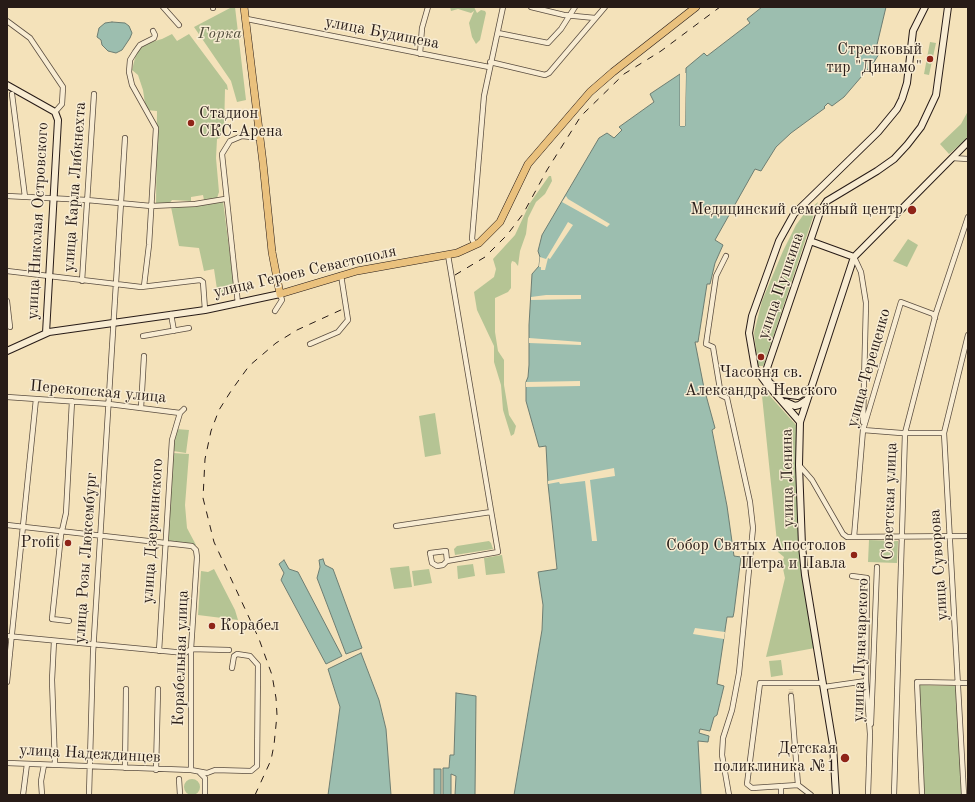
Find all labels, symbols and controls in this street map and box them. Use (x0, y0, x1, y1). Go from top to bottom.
street label: улица Будищева (323, 13, 441, 53)
park label: Горка (198, 24, 242, 44)
place label: Стрелковый тир "Динамо" (826, 40, 922, 78)
marker: Стрелковый тир "Динамо" (925, 54, 935, 64)
street label: улица Карла Либкнехта (59, 101, 91, 273)
place label: Стадион СКС-Арена (199, 104, 283, 142)
marker: Стадион СКС-Арена (186, 118, 196, 128)
street label: улица Николая Островского (23, 122, 53, 320)
place label: Медицинский семейный центр (690, 200, 903, 220)
marker: Медицинский семейный центр (906, 204, 918, 216)
street label: улица Пушкина (754, 230, 808, 342)
street label: улица Героев Севастополя (212, 242, 398, 302)
street label: улица Терещенко (843, 306, 895, 430)
marker: Часовня св. Александра Невского (756, 352, 766, 362)
place label: Часовня св. Александра Невского (685, 363, 837, 401)
street label: Перекопская улица (29, 376, 167, 408)
street label: улица Ленина (778, 428, 798, 528)
street label: Советская улица (878, 442, 902, 560)
street label: улица Дзержинского (138, 458, 168, 604)
street label: улица Розы Люксембург (70, 472, 102, 644)
street label: улица Суворова (926, 508, 952, 622)
place label: Profit (21, 533, 60, 553)
place label: Собор Святых Апостолов Петра и Павла (666, 536, 846, 574)
marker: Profit (63, 538, 73, 548)
marker: Собор Святых Апостолов Петра и Павла (849, 550, 859, 560)
street label: улица Луначарского (849, 578, 873, 722)
street label: Корабельная улица (169, 590, 193, 726)
place label: Корабел (220, 616, 279, 636)
marker: Корабел (207, 621, 217, 631)
place label: Детская поликлиника №1 (714, 739, 836, 777)
street label: улица Надеждинцев (19, 741, 161, 767)
marker: Детская поликлиника №1 (839, 752, 851, 764)

